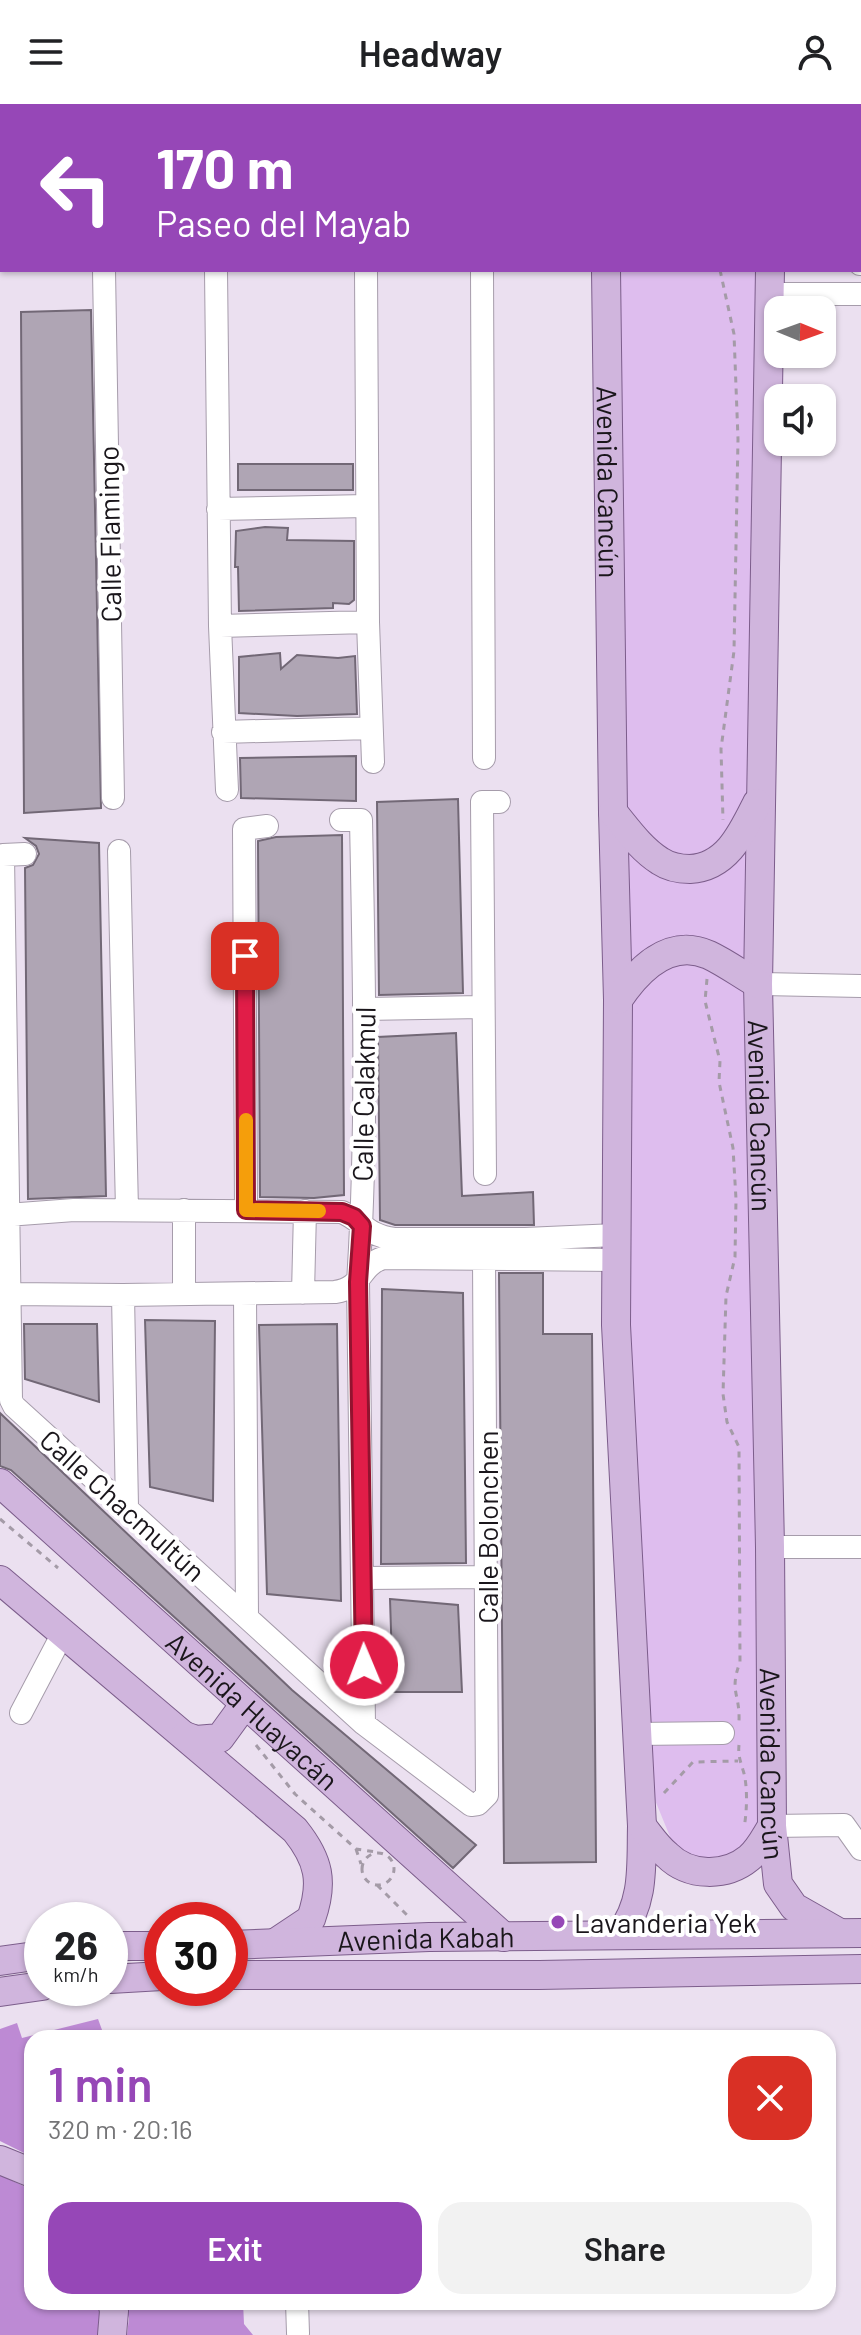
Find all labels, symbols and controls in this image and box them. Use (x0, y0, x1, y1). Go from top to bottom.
icon: menu (24, 30, 68, 74)
icon: person (793, 30, 837, 74)
text: Headway (359, 31, 502, 74)
text: 170 m (156, 133, 293, 200)
icon: left (24, 136, 128, 240)
text: Paseo del Mayab (156, 201, 411, 244)
north arrow (764, 296, 836, 368)
map controls (764, 296, 836, 456)
button: sound (764, 384, 836, 456)
street label: Avenida Cancún (590, 386, 627, 578)
street label: Calle Flamingo (90, 445, 128, 623)
pin (211, 922, 279, 990)
icon: arrive (223, 934, 267, 978)
street label: Calle Calakmul (344, 1006, 382, 1182)
street label: Avenida Cancún (742, 1019, 780, 1212)
street label: Calle Chacmultún (33, 1422, 213, 1588)
street label: Calle Bolonchen (470, 1430, 504, 1624)
position arrow (322, 1623, 406, 1707)
street label: Avenida Huayacán (160, 1624, 346, 1797)
street label: Avenida Cancún (754, 1668, 792, 1861)
speed limit sign: 30 (144, 1902, 248, 2006)
place label: Lavanderia Yek (574, 1905, 757, 1939)
marker: Lavanderia Yek (549, 1913, 567, 1931)
street label: Avenida Kabah (336, 1919, 515, 1958)
text: 26 (54, 1920, 98, 1968)
text: km/h (53, 1962, 99, 1986)
text: 1 min (48, 2054, 153, 2112)
button: close (728, 2056, 812, 2140)
text: 320 m · 20:16 (48, 2113, 193, 2144)
button: Exit (48, 2202, 422, 2294)
button: Share (438, 2202, 812, 2294)

